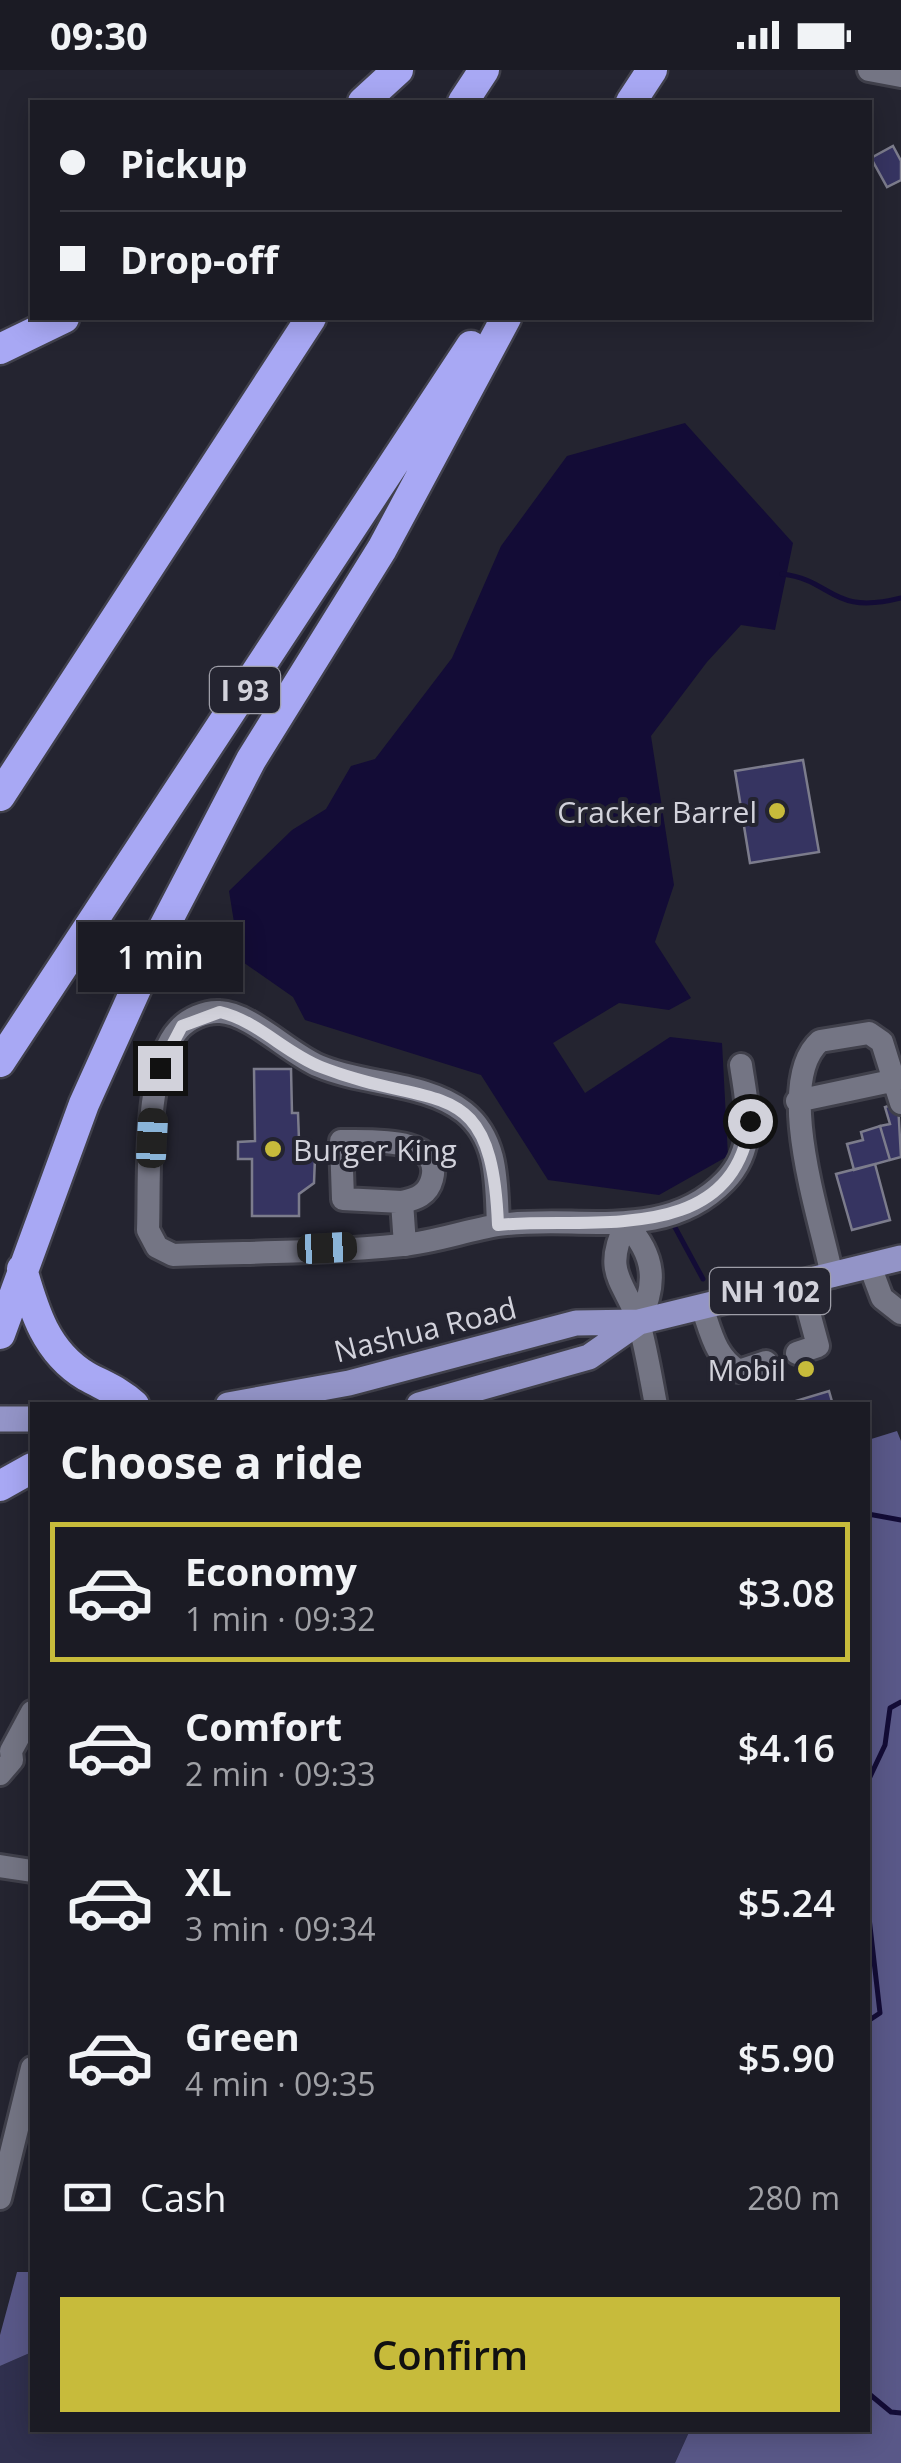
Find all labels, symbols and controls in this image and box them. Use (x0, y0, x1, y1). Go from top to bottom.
text: 09:30 (50, 9, 148, 61)
text: Pickup (120, 137, 248, 189)
text: Drop-off (120, 233, 278, 285)
road number: I 93 (210, 667, 280, 713)
place label: Cracker Barrel (557, 791, 757, 832)
marker: Cracker Barrel (766, 800, 788, 822)
callout: 1 min (78, 923, 242, 993)
text: 1 min (117, 935, 204, 978)
route end (138, 1046, 183, 1091)
route start (728, 1099, 773, 1144)
car (135, 1107, 169, 1169)
place label: Burger King (293, 1129, 457, 1170)
marker: Burger King (262, 1138, 284, 1160)
car (296, 1231, 358, 1265)
road number: NH 102 (710, 1268, 830, 1314)
street label: Nashua Road (330, 1287, 520, 1371)
place label: Mobil (707, 1349, 786, 1390)
marker: Mobil (795, 1358, 817, 1380)
text: Choose a ride (60, 1431, 363, 1492)
text: Economy (185, 1545, 357, 1597)
icon: car (65, 1547, 155, 1637)
text: $3.08 (738, 1566, 835, 1618)
text: 1 min · 09:32 (185, 1597, 376, 1640)
text: Comfort (185, 1700, 342, 1752)
icon: car (65, 1702, 155, 1792)
text: $4.16 (738, 1721, 835, 1773)
text: 2 min · 09:33 (185, 1752, 376, 1795)
text: XL (185, 1855, 232, 1907)
icon: car (65, 1857, 155, 1947)
text: $5.24 (738, 1876, 835, 1928)
text: 3 min · 09:34 (185, 1907, 376, 1950)
text: Green (185, 2010, 300, 2062)
icon: car (65, 2012, 155, 2102)
text: $5.90 (738, 2031, 835, 2083)
text: 4 min · 09:35 (185, 2062, 376, 2105)
icon: cash (60, 2170, 115, 2225)
text: Cash (140, 2171, 226, 2223)
text: 280 m (747, 2176, 840, 2219)
button: Confirm (60, 2297, 840, 2412)

